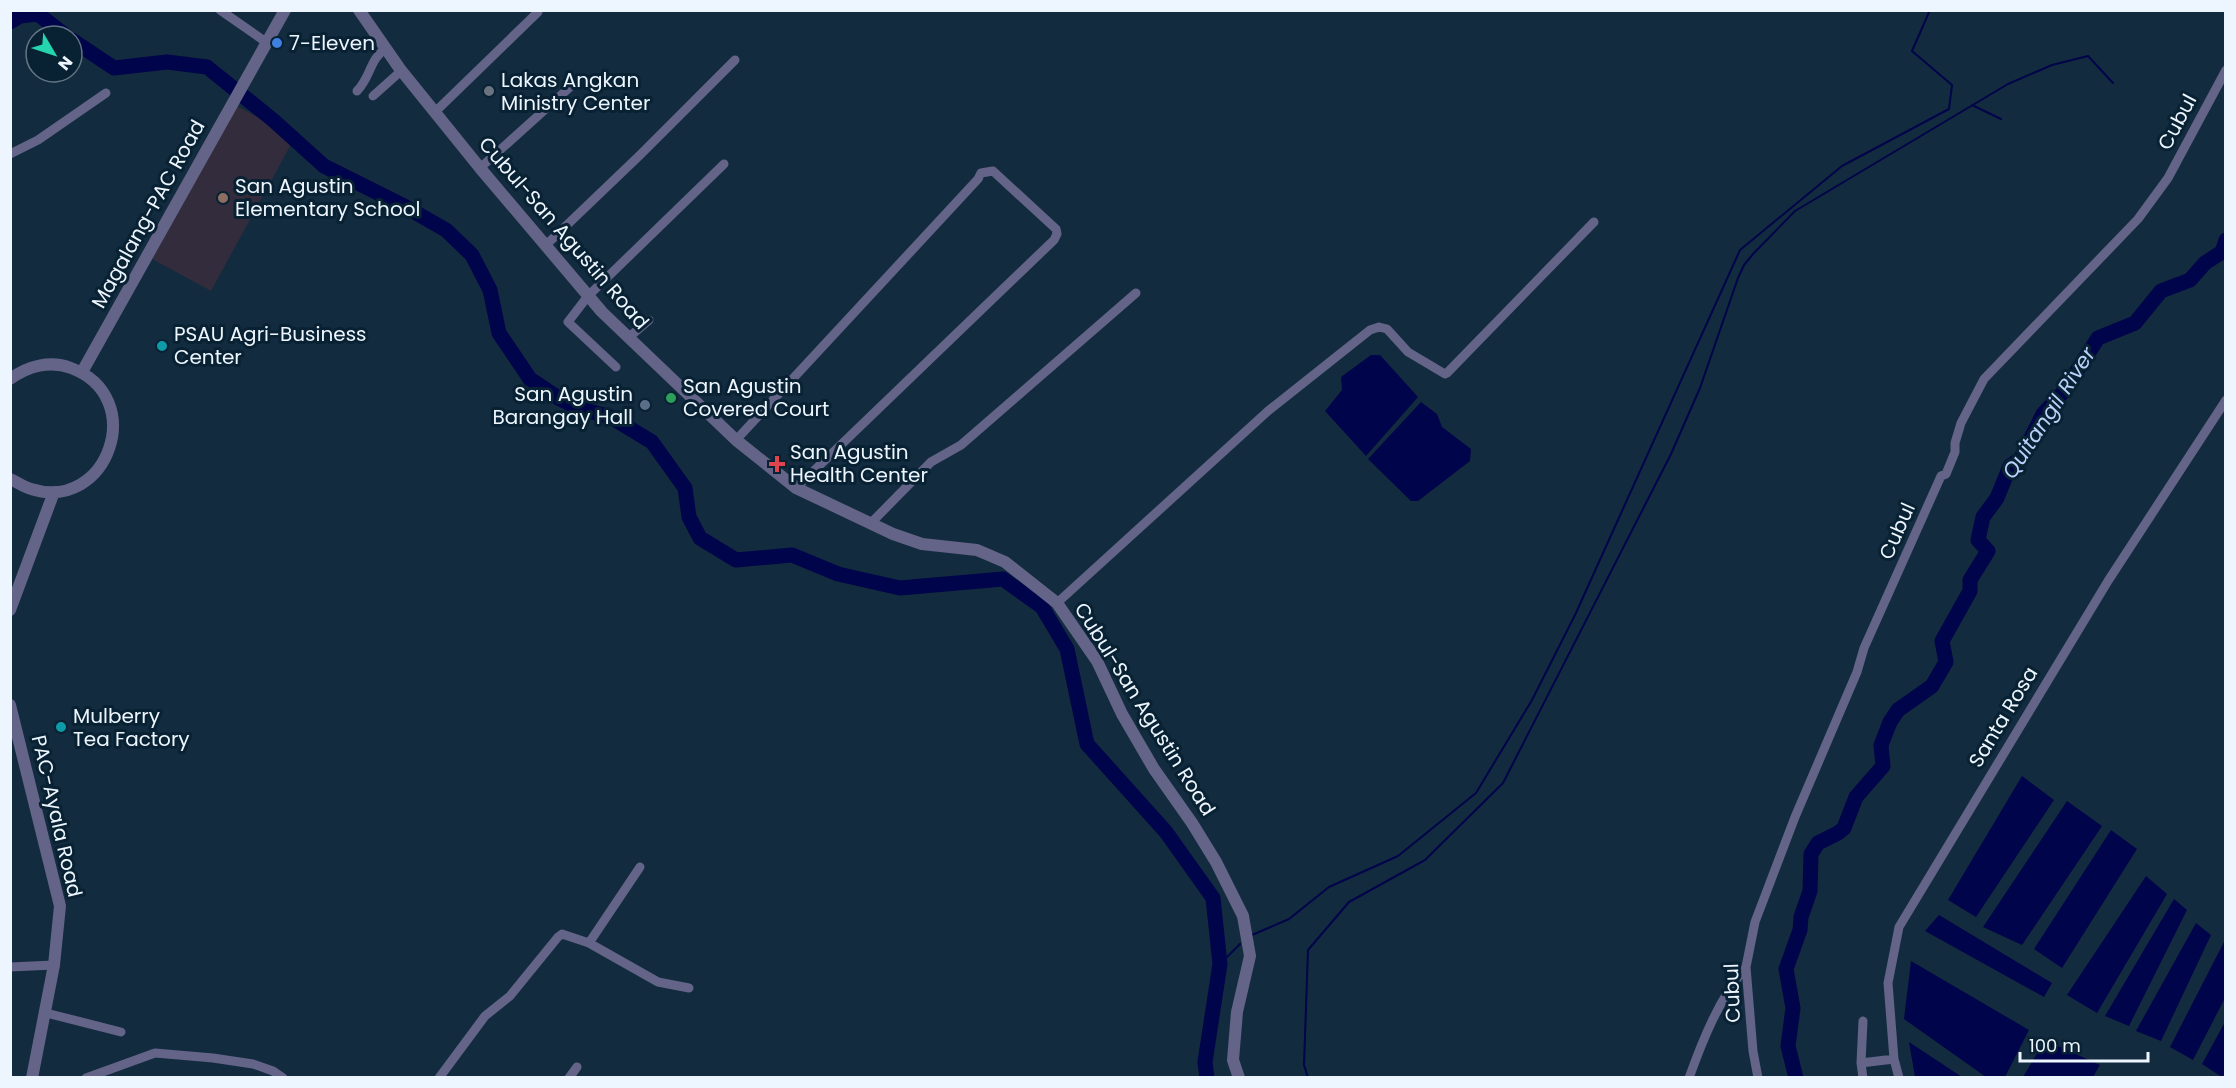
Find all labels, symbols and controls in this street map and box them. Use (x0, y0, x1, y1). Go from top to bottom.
north arrow (24, 24, 84, 84)
place label: 7-Eleven (289, 29, 375, 57)
marker: 7-Eleven (270, 36, 284, 50)
text: N (53, 51, 78, 75)
place label: Lakas Angkan Ministry Center (501, 66, 650, 117)
marker: Lakas Angkan Ministry Center (482, 84, 496, 98)
street label: Cubul (2151, 89, 2203, 155)
street label: Magalang-PAC Road (85, 115, 211, 313)
street label: Cubul-San Agustin Road (473, 131, 655, 335)
place label: San Agustin Elementary School (235, 172, 420, 223)
marker: San Agustin Elementary School (216, 191, 230, 205)
place label: PSAU Agri-Business Center (174, 320, 367, 371)
marker: PSAU Agri-Business Center (155, 339, 169, 353)
water label: Quitangil River (1995, 340, 2103, 484)
place label: San Agustin Covered Court (683, 372, 829, 423)
place label: San Agustin Barangay Hall (493, 380, 633, 431)
marker: San Agustin Covered Court (664, 391, 678, 405)
marker: San Agustin Barangay Hall (638, 398, 652, 412)
place label: San Agustin Health Center (790, 438, 928, 489)
marker: San Agustin Health Center (768, 455, 786, 473)
street label: Cubul (1872, 498, 1922, 564)
street label: Cubul-San Agustin Road (1068, 597, 1222, 821)
street label: Santa Rosa (1962, 661, 2044, 773)
place label: Mulberry Tea Factory (73, 702, 190, 753)
marker: Mulberry Tea Factory (54, 720, 68, 734)
street label: PAC-Ayala Road (25, 732, 89, 900)
street label: Cubul (1717, 963, 1747, 1023)
scale bar (2020, 1025, 2148, 1063)
text: 100 m (2029, 1033, 2081, 1058)

